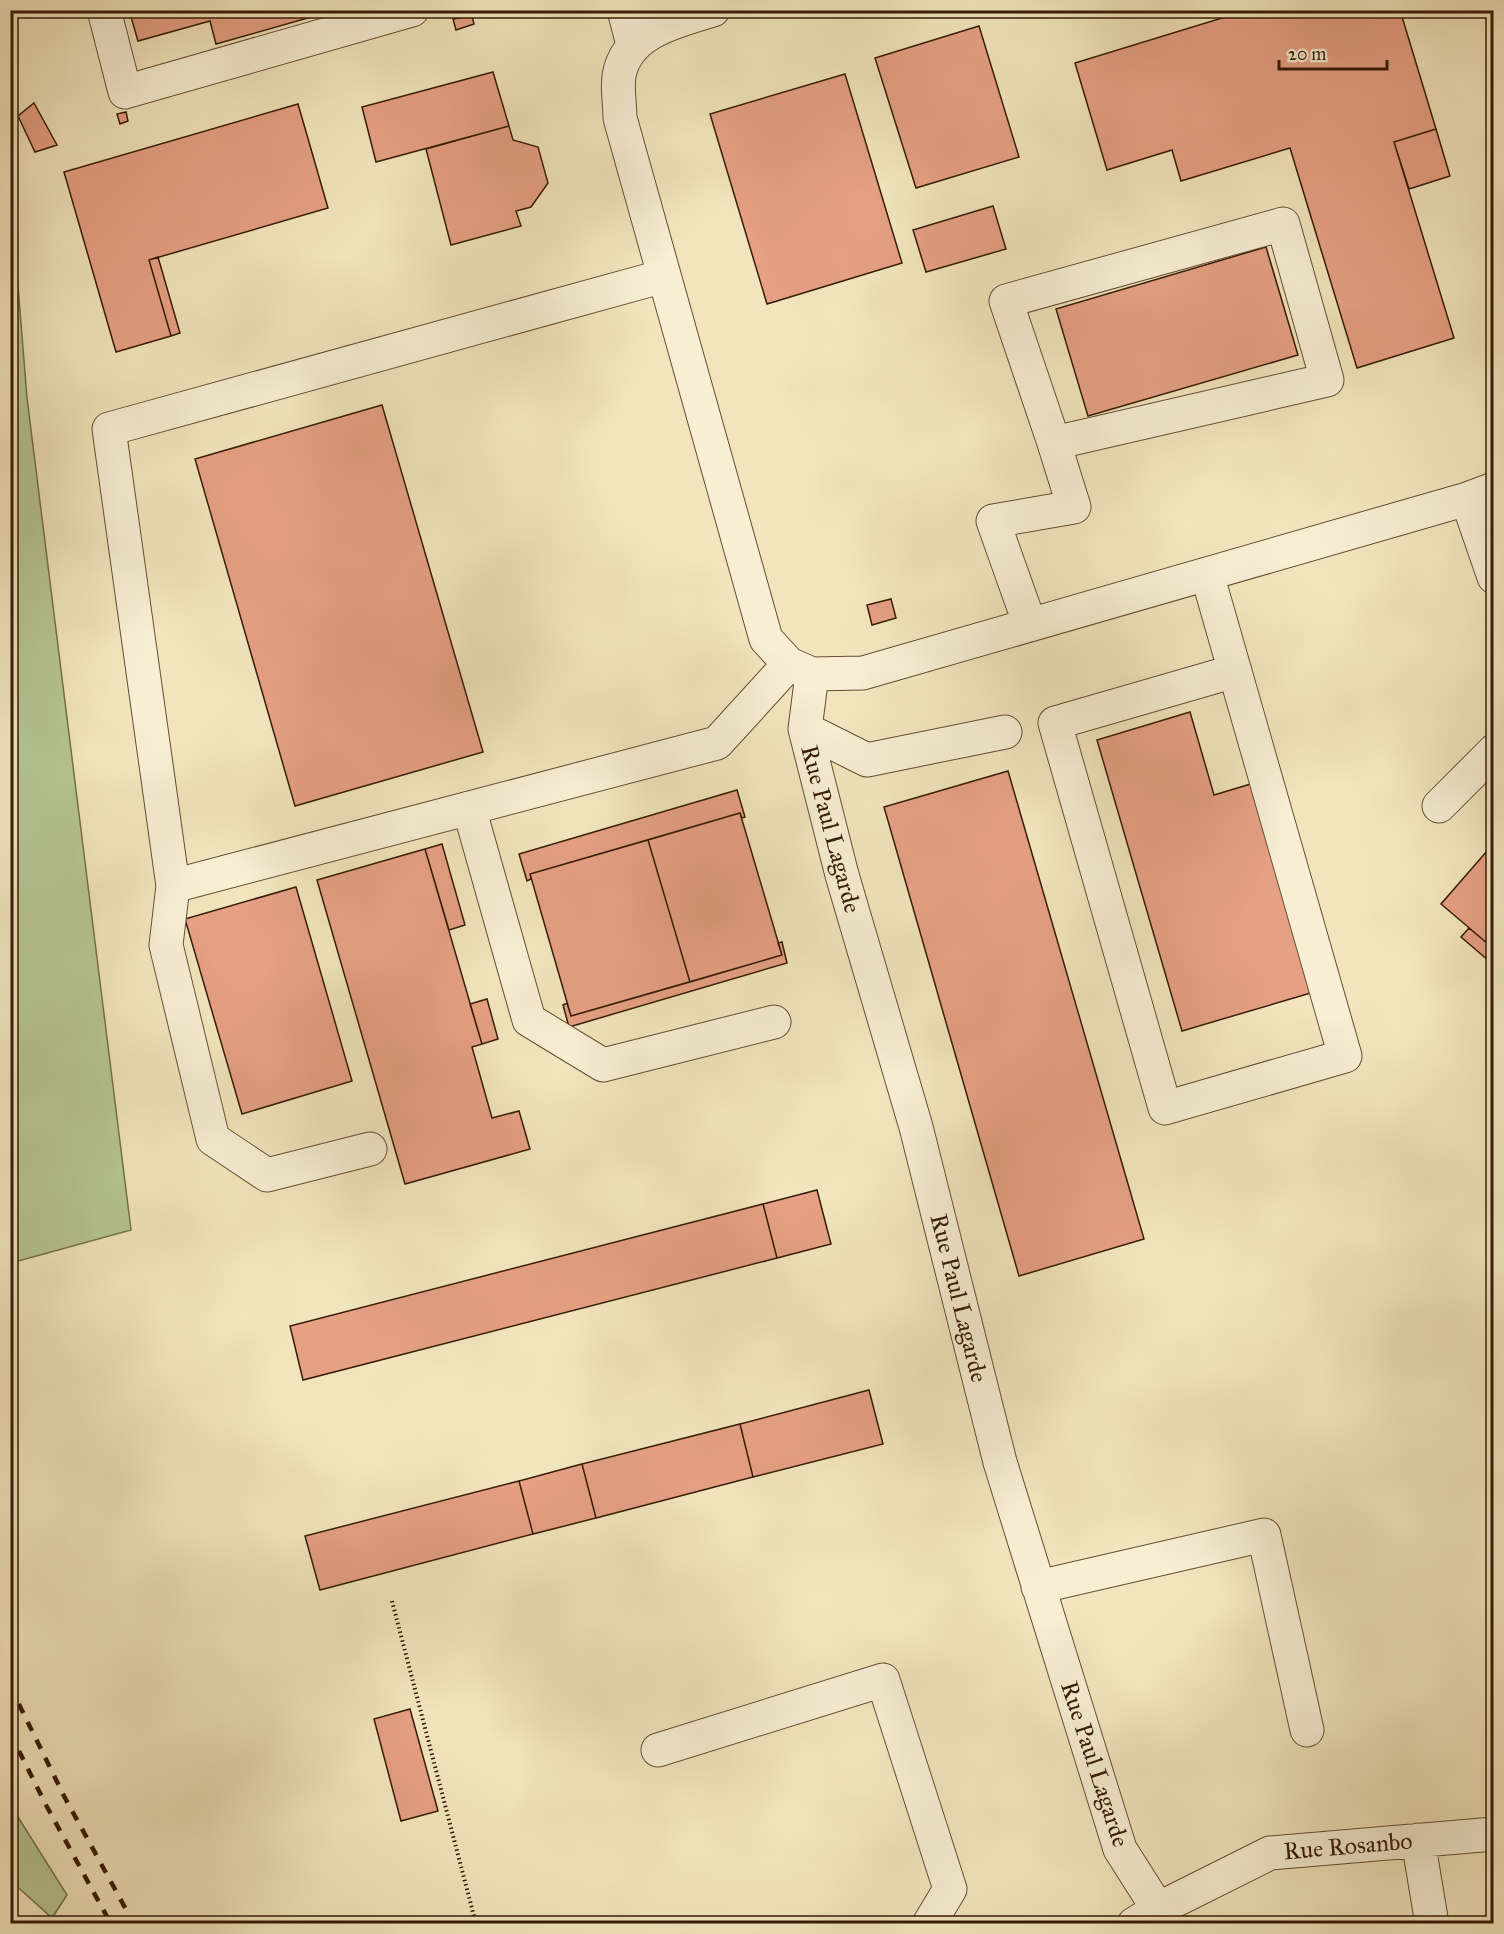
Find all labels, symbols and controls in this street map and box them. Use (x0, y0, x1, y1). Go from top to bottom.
scale bar (1279, 33, 1387, 71)
text: 20 m (1288, 43, 1326, 65)
street label: Rue Paul Lagarde (794, 742, 868, 916)
street label: Rue Paul Lagarde (924, 1211, 994, 1385)
street label: Rue Paul Lagarde (1054, 1677, 1136, 1851)
street label: Rue Rosanbo (1282, 1825, 1414, 1867)

